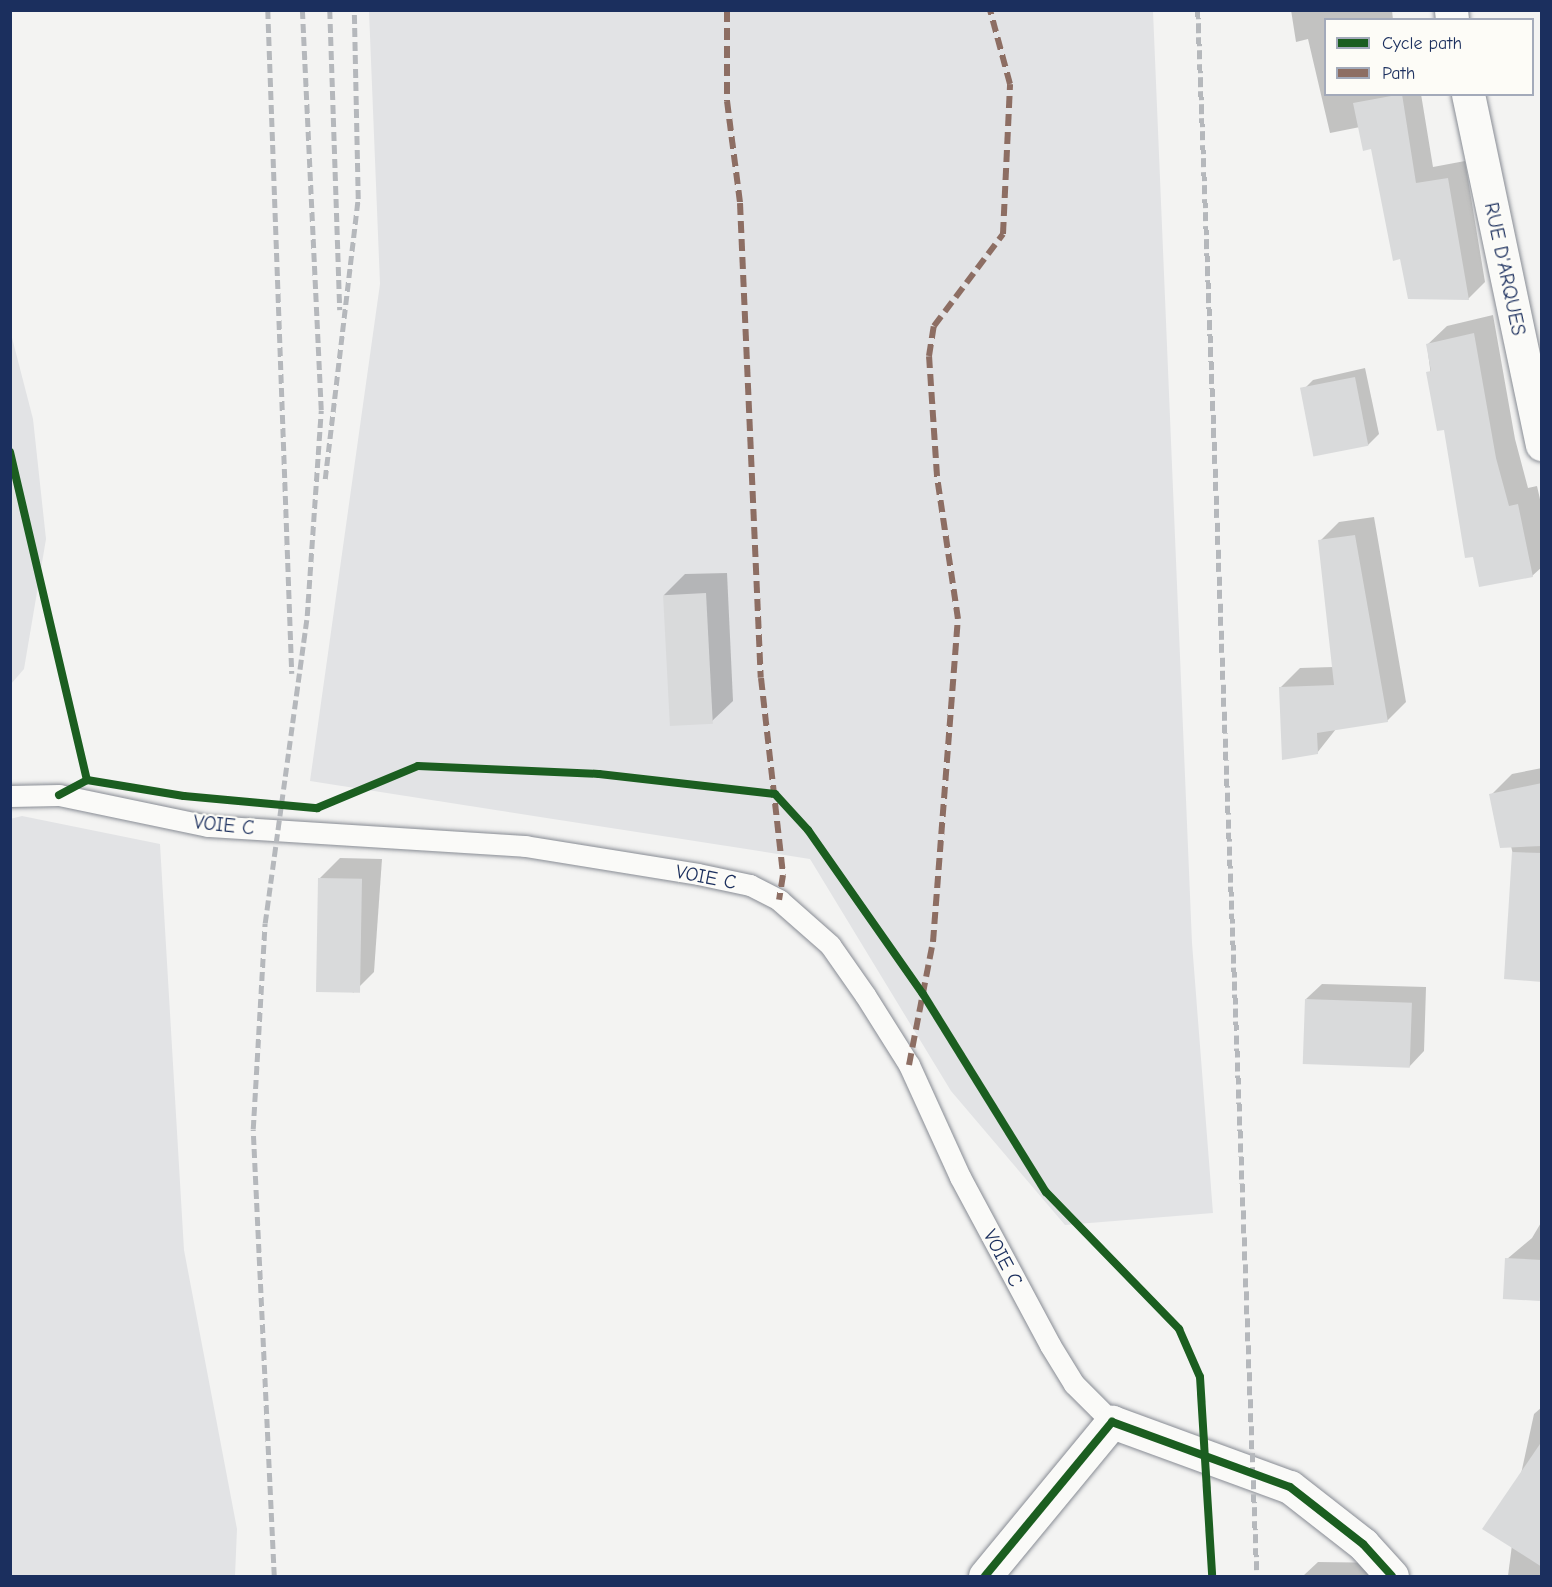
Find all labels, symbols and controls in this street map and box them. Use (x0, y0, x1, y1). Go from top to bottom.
legend (1324, 18, 1534, 96)
text: Cycle path (1382, 33, 1462, 54)
text: Path (1382, 63, 1415, 84)
street label: RUE D'ARQUES (1479, 200, 1531, 338)
street label: VOIE C (192, 810, 256, 840)
street label: VOIE C (674, 859, 738, 895)
street label: VOIE C (978, 1225, 1028, 1291)

